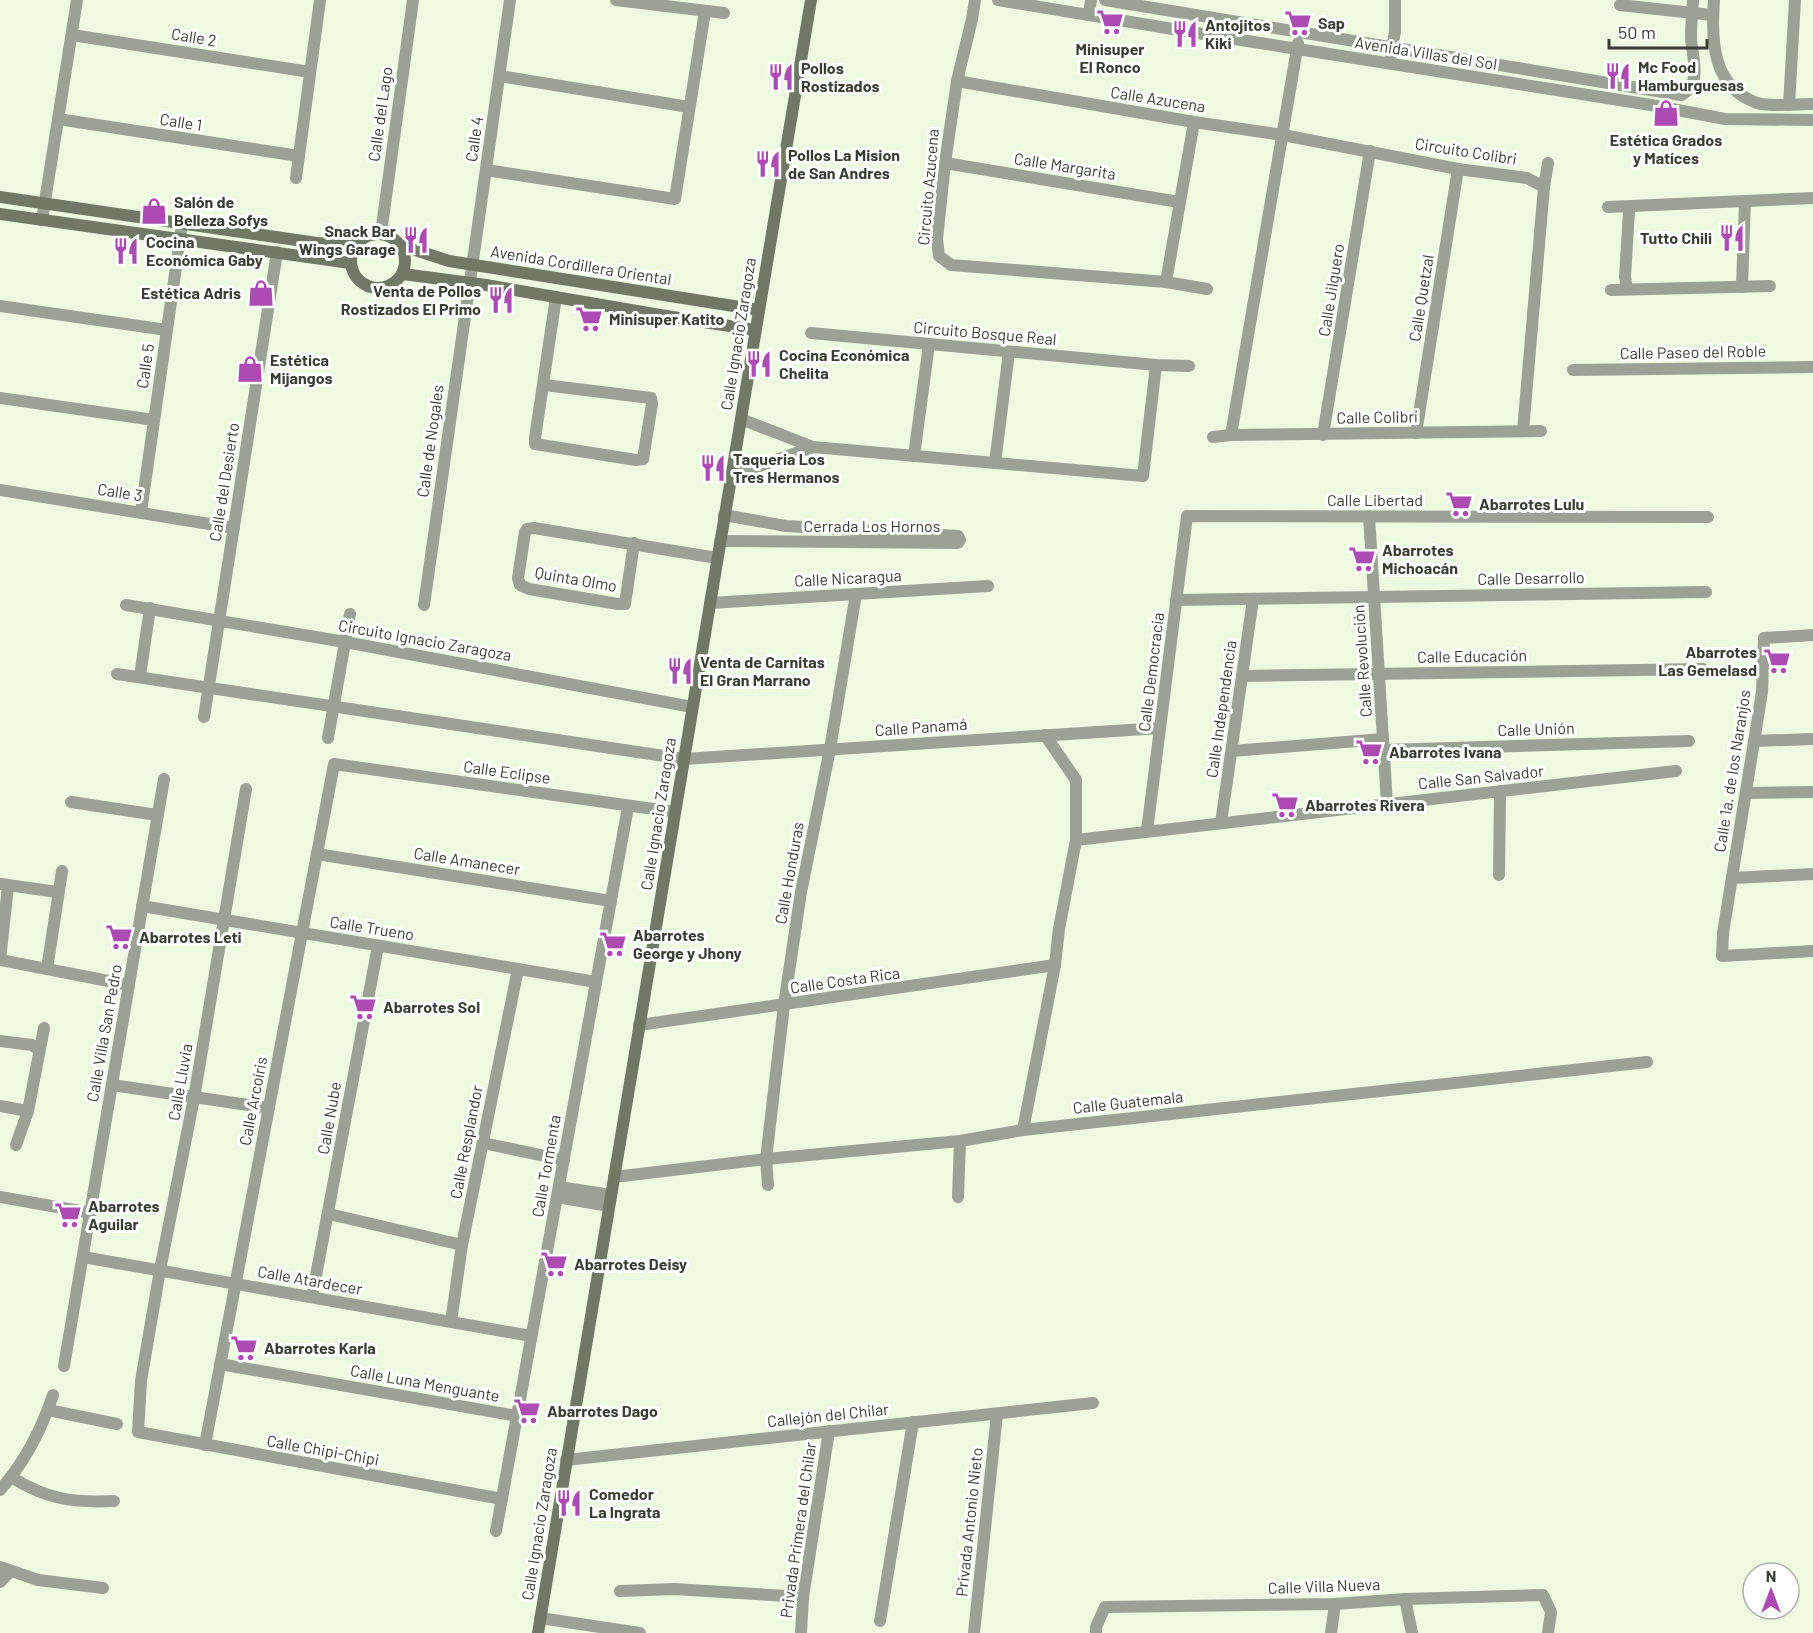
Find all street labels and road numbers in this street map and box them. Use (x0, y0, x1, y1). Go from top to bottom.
street label: Calle 2 (170, 24, 218, 49)
street label: Avenida Villas del Sol (1354, 32, 1499, 73)
street label: Calle del Lago (363, 65, 396, 163)
street label: Calle Azucena (1109, 82, 1207, 115)
street label: Calle 1 (159, 109, 204, 134)
street label: Calle 4 (461, 115, 486, 163)
street label: Circuito Azucena (913, 128, 942, 246)
street label: Circuito Colibri (1414, 133, 1518, 168)
street label: Calle Margarita (1013, 148, 1117, 183)
street label: Avenida Cordillera Oriental (489, 241, 673, 288)
street label: Calle Jilguero (1314, 242, 1347, 338)
street label: Calle Quetzal (1404, 253, 1437, 343)
street label: Calle Ignacio Zaragoza (716, 256, 759, 412)
street label: Circuito Bosque Real (913, 317, 1057, 348)
street label: Calle Paseo del Roble (1620, 341, 1766, 362)
street label: Calle 5 (132, 342, 157, 390)
street label: Calle de Nogales (412, 383, 447, 498)
street label: Calle Colibrí (1336, 406, 1418, 427)
street label: Calle del Desierto (205, 421, 242, 543)
street label: Calle 3 (96, 479, 144, 504)
street label: Calle Libertad (1327, 490, 1423, 509)
street label: Cerrada Los Hornos (804, 516, 940, 535)
street label: Quinta Olmo (533, 562, 619, 595)
street label: Calle Nicaragua (794, 565, 902, 590)
street label: Calle Desarrollo (1477, 567, 1585, 588)
street label: Calle Revolución (1348, 604, 1375, 718)
street label: Calle Democracia (1134, 611, 1167, 733)
street label: Circuito Ignacio Zaragoza (337, 615, 513, 664)
street label: Calle Independencia (1201, 639, 1240, 779)
street label: Calle Educación (1417, 645, 1527, 666)
street label: Calle 1a. de los Naranjos (1709, 688, 1754, 853)
street label: Calle Panamá (874, 714, 968, 739)
street label: Calle Unión (1497, 718, 1575, 739)
street label: Calle Ignacio Zaragoza (636, 736, 679, 892)
street label: Calle Eclipse (462, 756, 552, 787)
street label: Calle San Salvador (1417, 760, 1545, 793)
street label: Calle Honduras (770, 820, 807, 926)
street label: Calle Amanecer (412, 843, 522, 878)
street label: Calle Trueno (328, 911, 416, 944)
street label: Calle Costa Rica (789, 962, 901, 997)
street label: Calle Villa San Pedro (82, 963, 125, 1103)
street label: Calle Lluvia (163, 1042, 196, 1122)
street label: Calle Arcoíris (235, 1055, 270, 1147)
street label: Calle Nube (313, 1080, 344, 1156)
street label: Calle Resplandor (445, 1083, 486, 1200)
street label: Calle Guatemala (1072, 1086, 1184, 1117)
street label: Calle Tormenta (527, 1113, 564, 1219)
street label: Calle Atardecer (256, 1261, 364, 1298)
street label: Calle Luna Menguante (349, 1360, 501, 1405)
street label: Callejón del Chilar (766, 1399, 890, 1430)
street label: Calle Chipi-Chipi (265, 1430, 381, 1469)
street label: Privada Primera del Chilar (776, 1441, 819, 1619)
street label: Calle Ignacio Zaragoza (517, 1446, 560, 1602)
street label: Privada Antonio Nieto (951, 1446, 986, 1598)
street label: Calle Villa Nueva (1267, 1574, 1380, 1597)

